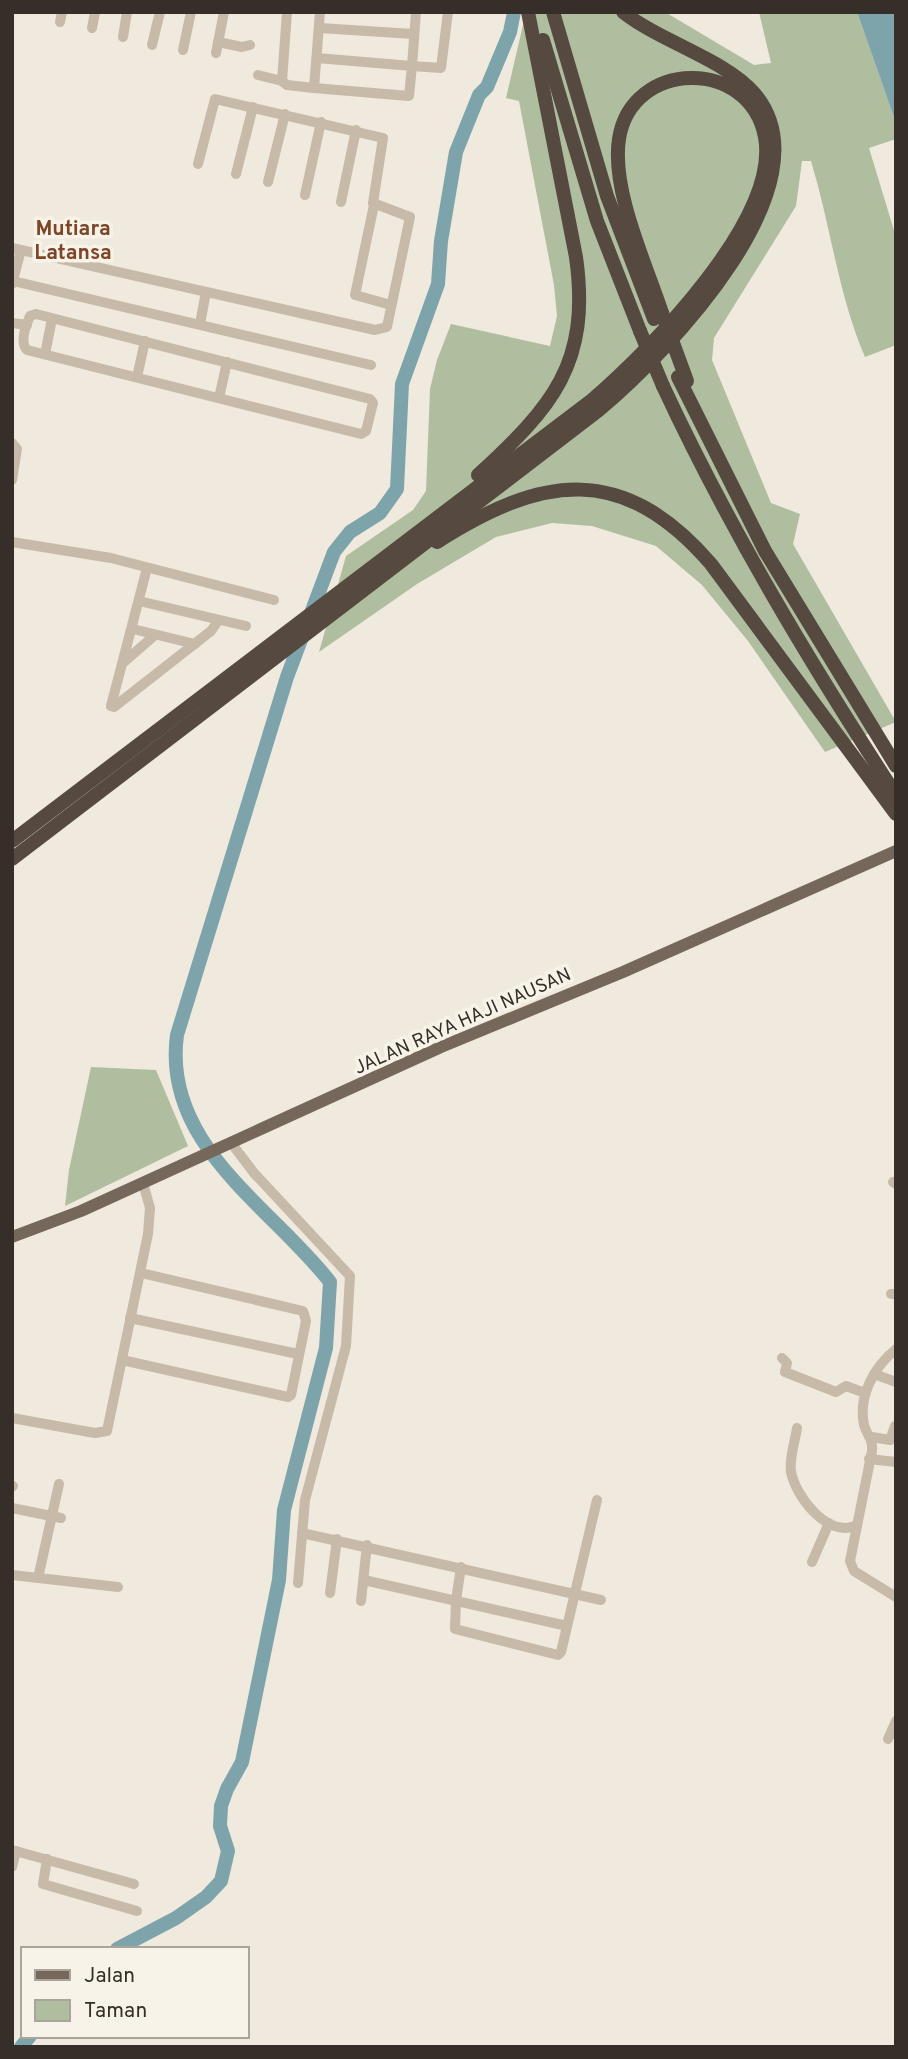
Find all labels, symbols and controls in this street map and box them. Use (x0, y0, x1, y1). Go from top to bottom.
district label: Mutiara Latansa (34, 216, 112, 267)
street label: JALAN RAYA HAJI NAUSAN (350, 963, 575, 1081)
legend (21, 1947, 248, 2038)
text: Jalan (84, 1963, 135, 1990)
text: Taman (84, 1998, 147, 2025)

